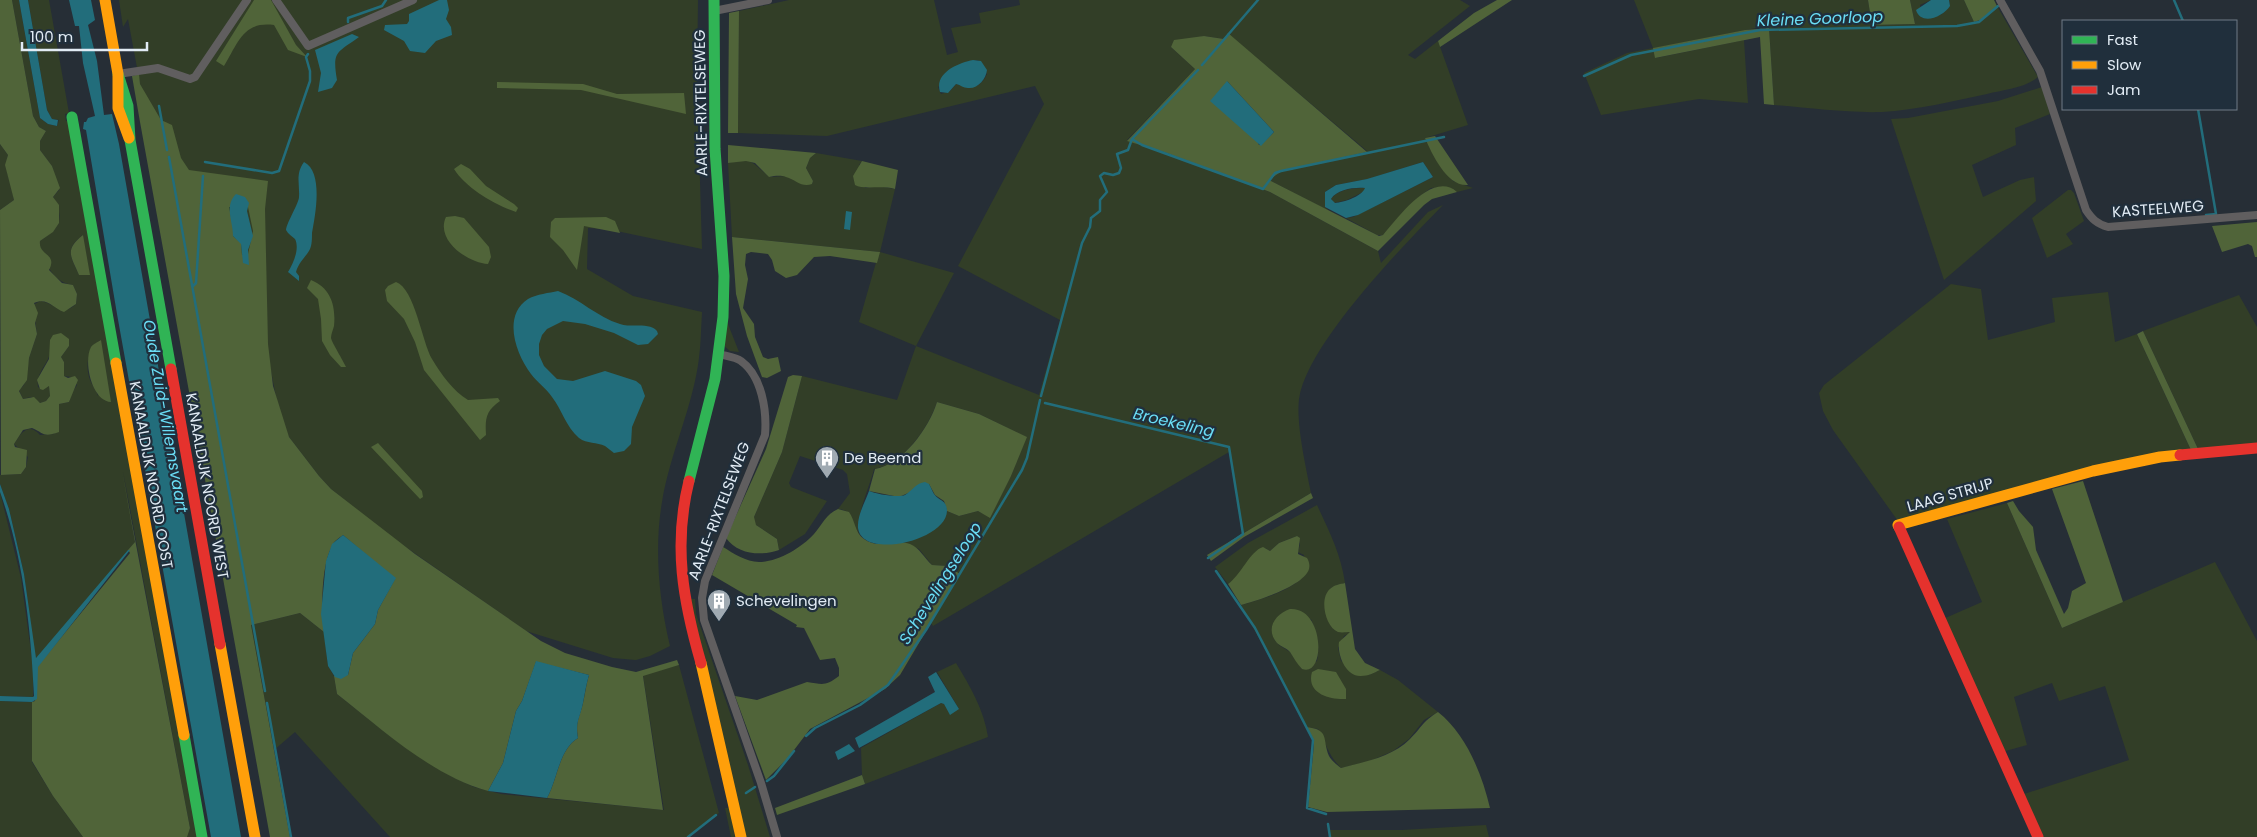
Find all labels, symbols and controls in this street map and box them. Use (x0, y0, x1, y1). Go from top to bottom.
water label: Kleine Goorloop (1756, 5, 1884, 32)
scale bar (22, 20, 148, 52)
legend (2062, 20, 2237, 110)
text: 100 m (30, 26, 73, 47)
street label: AARLE-RIXTELSEWEG (689, 29, 712, 177)
text: Fast (2107, 29, 2138, 50)
text: Slow (2107, 54, 2142, 75)
text: Jam (2107, 79, 2141, 100)
street label: KASTEELWEG (2111, 195, 2205, 222)
water label: Oude Zuid-Willemsvaart (137, 318, 194, 515)
street label: KANAALDIJK NOORD OOST (125, 380, 178, 570)
street label: KANAALDIJK NOORD WEST (181, 391, 234, 581)
water label: Broekeling (1131, 402, 1217, 443)
street label: AARLE-RIXTELSEWEG (682, 438, 755, 583)
building icon: De Beemd (814, 445, 840, 479)
place label: De Beemd (844, 447, 921, 468)
street label: LAAG STRIJP (1904, 472, 1996, 517)
water label: Schevelingseloop (893, 517, 988, 649)
building icon: Schevelingen (706, 588, 732, 622)
place label: Schevelingen (736, 590, 837, 611)

